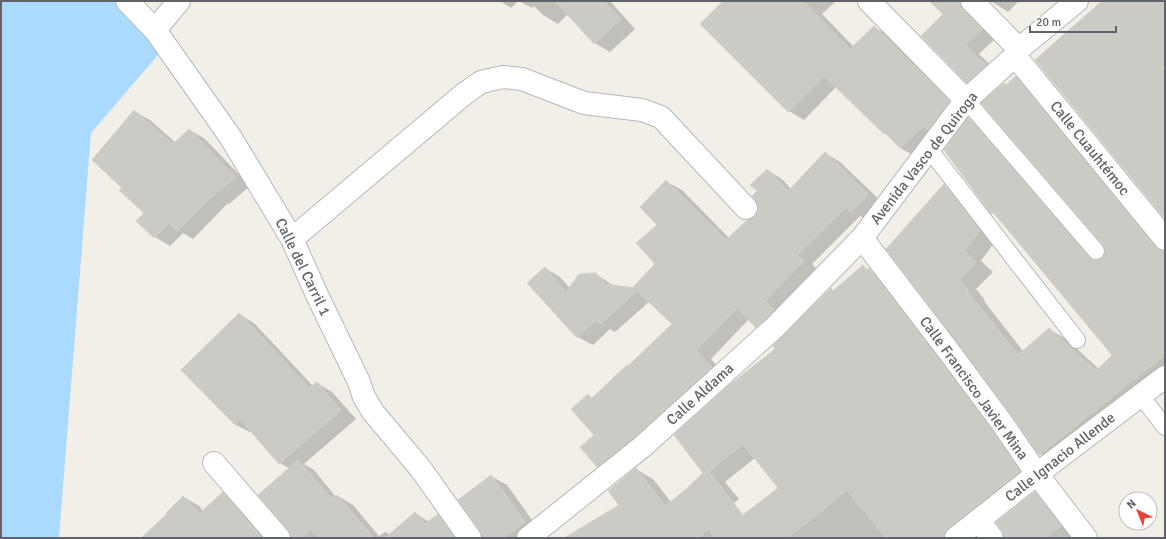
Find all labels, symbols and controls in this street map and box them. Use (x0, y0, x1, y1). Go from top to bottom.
scale bar (1030, 8, 1116, 34)
text: 20 m (1036, 15, 1061, 30)
street label: Avenida Vasco de Quiroga (867, 88, 981, 228)
street label: Calle Cuauhtémoc (1046, 97, 1134, 199)
street label: Calle del Carril 1 (272, 215, 334, 319)
street label: Calle Francisco Javier Mina (916, 313, 1032, 463)
street label: Calle Aldama (663, 359, 737, 429)
street label: Calle Ignacio Allende (1001, 408, 1119, 506)
north arrow (1118, 491, 1158, 531)
text: N (1124, 497, 1139, 511)

